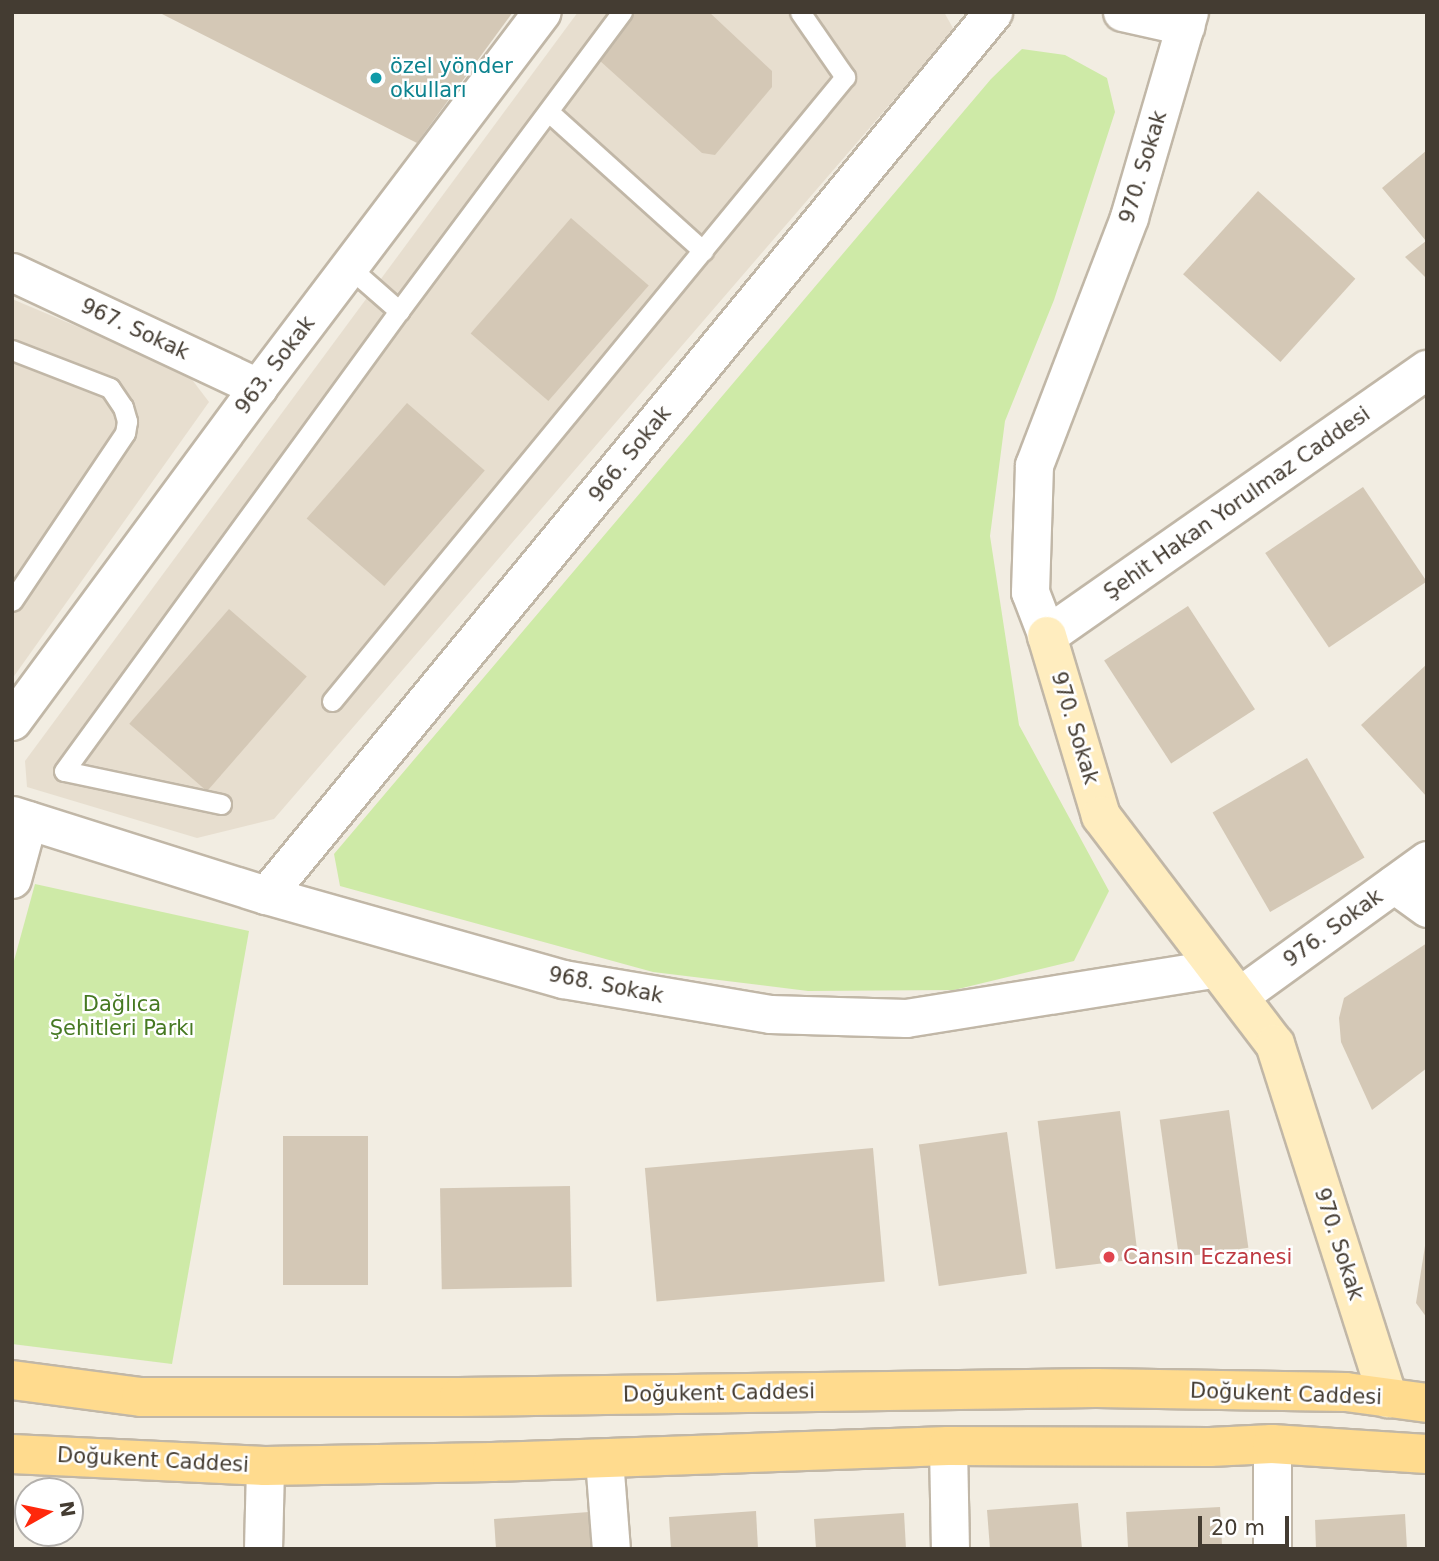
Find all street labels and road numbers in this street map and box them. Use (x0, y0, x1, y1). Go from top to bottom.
street label: 970. Sokak (1114, 108, 1172, 226)
street label: 967. Sokak (77, 293, 193, 365)
street label: 963. Sokak (230, 311, 320, 419)
street label: 966. Sokak (584, 401, 676, 507)
street label: Şehit Hakan Yorulmaz Caddesi (1099, 401, 1375, 605)
street label: 970. Sokak (1046, 669, 1104, 787)
street label: 976. Sokak (1278, 884, 1388, 972)
street label: 968. Sokak (546, 962, 666, 1008)
street label: 970. Sokak (1309, 1185, 1369, 1303)
street label: Doğukent Caddesi (1190, 1378, 1382, 1410)
street label: Doğukent Caddesi (623, 1379, 815, 1407)
street label: Doğukent Caddesi (56, 1442, 250, 1478)

